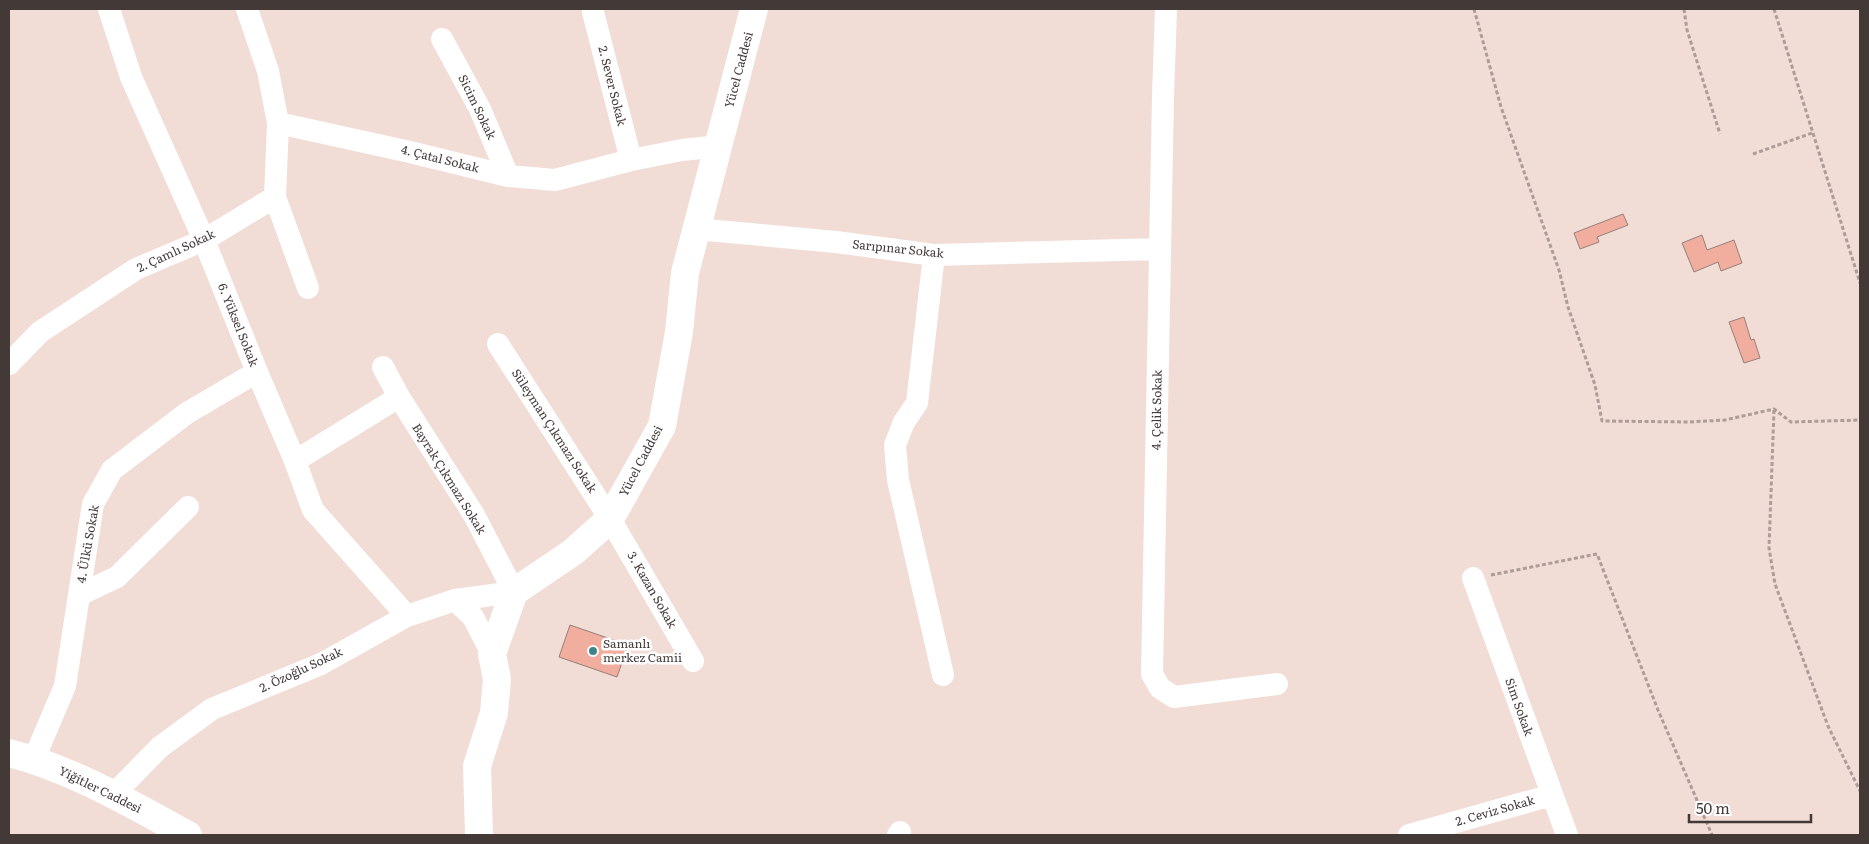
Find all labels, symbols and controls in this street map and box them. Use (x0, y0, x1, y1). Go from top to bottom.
street label: Yücel Caddesi (719, 30, 757, 110)
street label: 2. Sever Sokak (594, 44, 632, 128)
street label: Sicim Sokak (454, 71, 502, 143)
street label: 4. Çatal Sokak (399, 140, 482, 177)
street label: 2. Çamlı Sokak (134, 224, 218, 276)
street label: Sarıpınar Sokak (851, 234, 945, 262)
street label: 6. Yüksel Sokak (214, 280, 264, 370)
street label: Süleyman Çıkmazı Sokak (508, 365, 602, 497)
street label: 4. Çelik Sokak (1146, 369, 1166, 450)
street label: Bayrak Çıkmazı Sokak (408, 420, 492, 538)
street label: Yücel Caddesi (614, 422, 666, 499)
street label: 4. Ülkü Sokak (71, 503, 103, 584)
street label: 3. Kazan Sokak (624, 548, 682, 632)
place label: Samanlı merkez Camii (603, 634, 682, 666)
street label: 2. Özoğlu Sokak (256, 642, 346, 696)
marker: Samanlı merkez Camii (587, 645, 599, 657)
street label: Sim Sokak (1501, 675, 1539, 739)
street label: Yiğitler Caddesi (56, 761, 145, 817)
street label: 2. Ceviz Sokak (1453, 790, 1537, 830)
scale bar (1689, 792, 1812, 824)
text: 50 m (1696, 796, 1730, 819)

